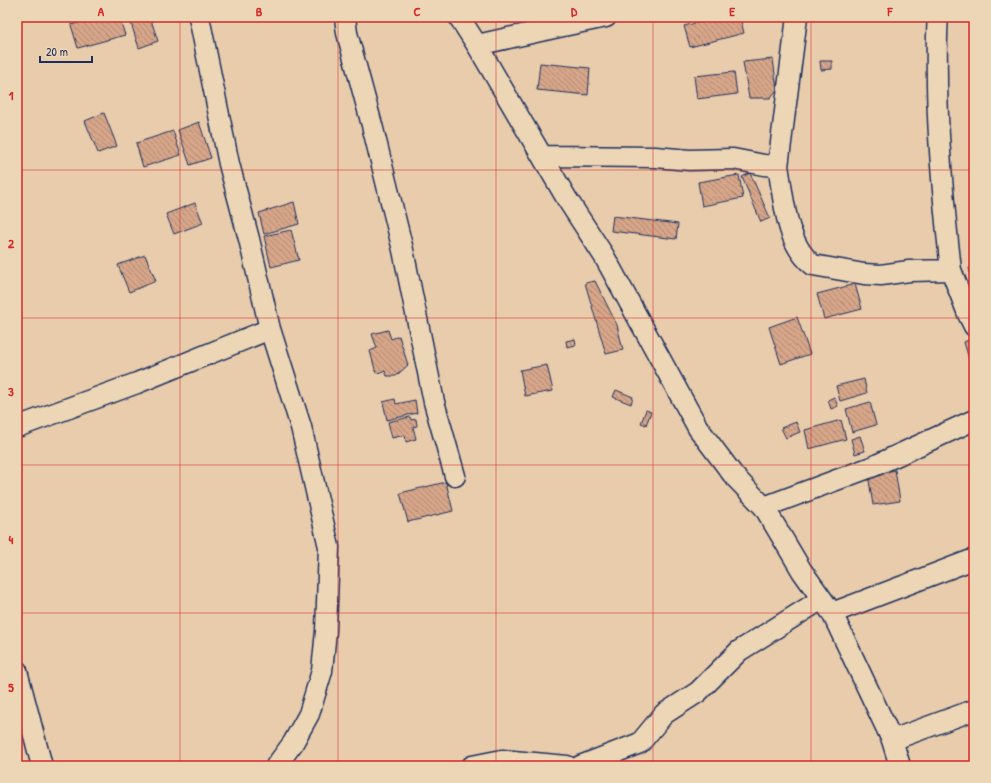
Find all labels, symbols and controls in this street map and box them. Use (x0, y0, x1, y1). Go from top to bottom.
text: A (98, 2, 105, 20)
text: B (256, 2, 263, 20)
text: C (413, 2, 421, 20)
text: D (571, 2, 578, 20)
text: E (729, 2, 735, 20)
text: F (887, 2, 894, 20)
scale bar (40, 38, 92, 64)
text: 20 m (46, 43, 68, 60)
text: 1 (9, 86, 14, 104)
text: 2 (8, 234, 15, 252)
text: 3 (8, 382, 14, 400)
text: 4 (9, 530, 14, 548)
text: 5 (8, 678, 14, 696)

